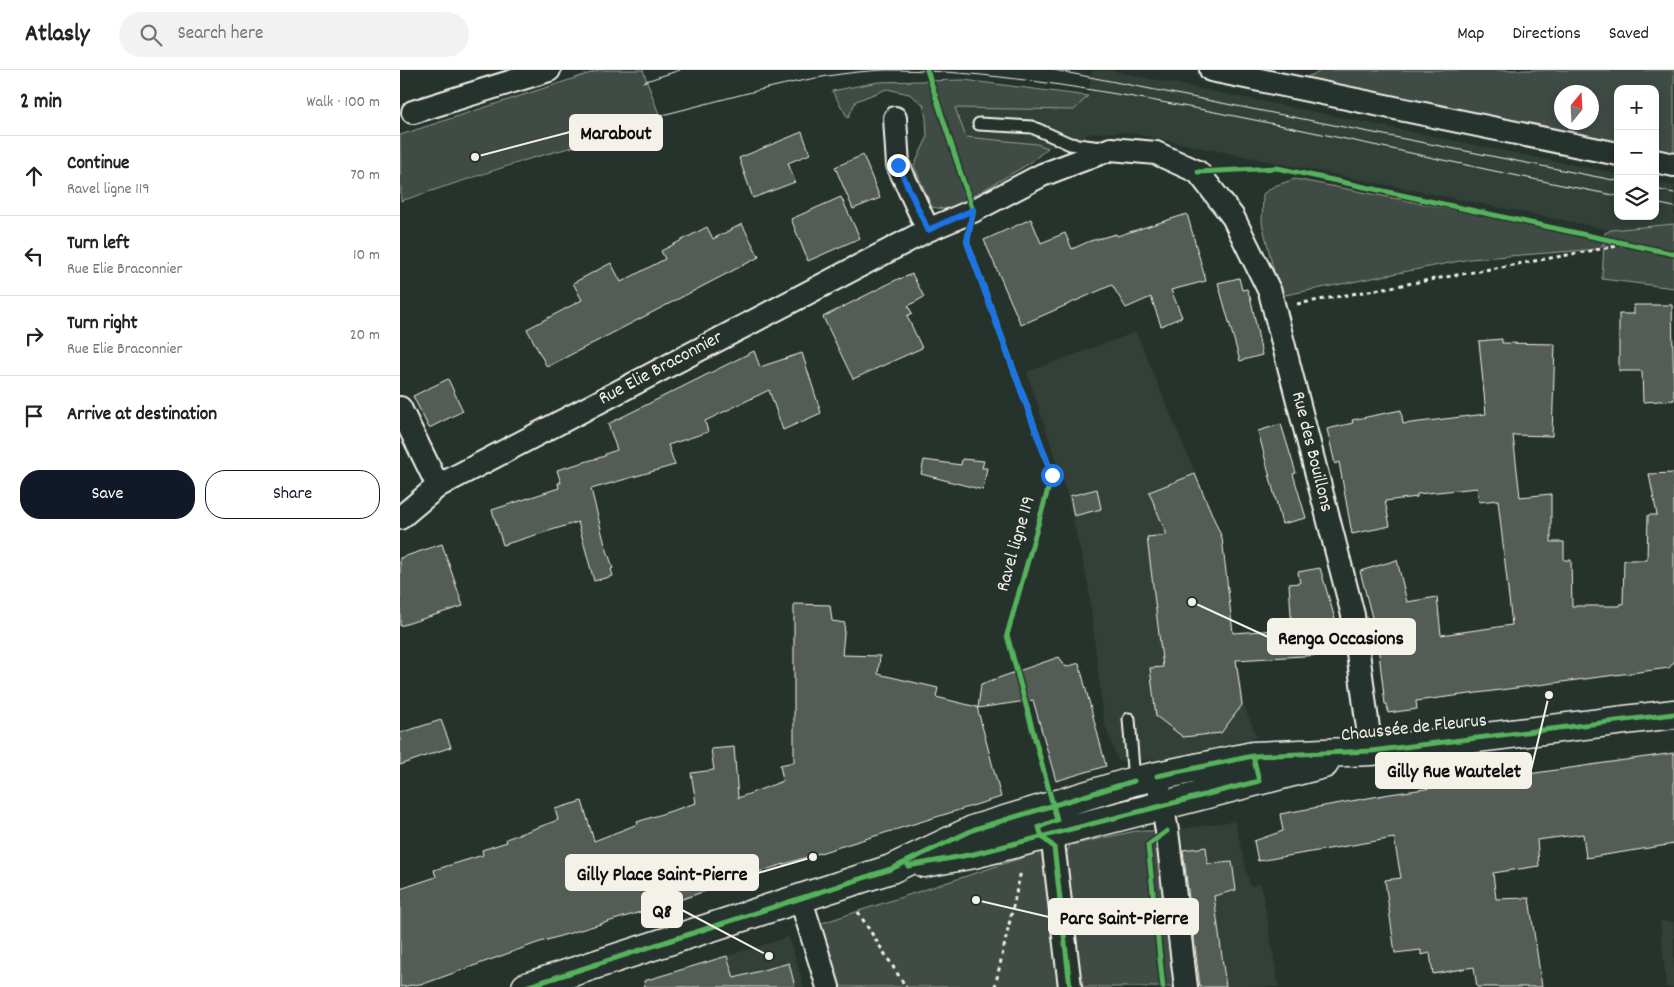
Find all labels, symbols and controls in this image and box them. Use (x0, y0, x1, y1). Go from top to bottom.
search box (119, 12, 469, 57)
text: Atlasly (25, 18, 89, 52)
icon: search (137, 21, 165, 49)
text: Search here (177, 21, 263, 48)
text: Map (1457, 22, 1484, 47)
text: Directions (1512, 22, 1581, 47)
text: Saved (1609, 22, 1649, 47)
north arrow (1554, 85, 1599, 130)
map controls (1614, 85, 1659, 220)
button: + (1614, 85, 1659, 130)
text: 2 min (20, 88, 62, 118)
text: Walk · 100 m (306, 91, 380, 114)
callout: Marabout (570, 115, 662, 150)
text: Marabout (580, 121, 652, 149)
button: − (1614, 130, 1659, 175)
text: Continue (67, 151, 129, 178)
route end (887, 154, 910, 177)
icon: ahead (20, 162, 48, 190)
text: 70 m (350, 164, 380, 187)
button: layers (1614, 175, 1659, 220)
text: Ravel ligne 119 (67, 178, 150, 201)
text: Turn left (67, 231, 130, 258)
icon: left (20, 242, 48, 270)
text: 10 m (353, 244, 380, 267)
text: Rue Elie Braconnier (67, 258, 182, 281)
text: Turn right (67, 311, 138, 338)
icon: right (20, 322, 48, 350)
text: 20 m (350, 324, 380, 347)
street label: Rue Elie Braconnier (594, 325, 728, 413)
text: Rue Elie Braconnier (67, 338, 182, 361)
street label: Rue des Bouillons (1283, 389, 1339, 515)
icon: arrive (20, 402, 48, 430)
text: Arrive at destination (67, 402, 217, 429)
route start (1041, 464, 1064, 487)
button: Save (20, 470, 195, 519)
button: Share (205, 470, 380, 519)
street label: Ravel ligne 119 (990, 493, 1044, 595)
callout: Renga Occasions (1268, 619, 1415, 654)
text: Renga Occasions (1278, 626, 1404, 654)
street label: Chaussée de Fleurus (1340, 708, 1488, 750)
callout: Gilly Rue Wautelet (1376, 753, 1531, 788)
text: Gilly Rue Wautelet (1387, 759, 1522, 787)
callout: Gilly Place Saint-Pierre (566, 855, 758, 890)
text: Gilly Place Saint-Pierre (576, 862, 748, 890)
callout: Q8 (642, 892, 682, 927)
text: Q8 (652, 899, 672, 927)
callout: Parc Saint-Pierre (1049, 899, 1198, 934)
text: Parc Saint-Pierre (1060, 906, 1189, 934)

